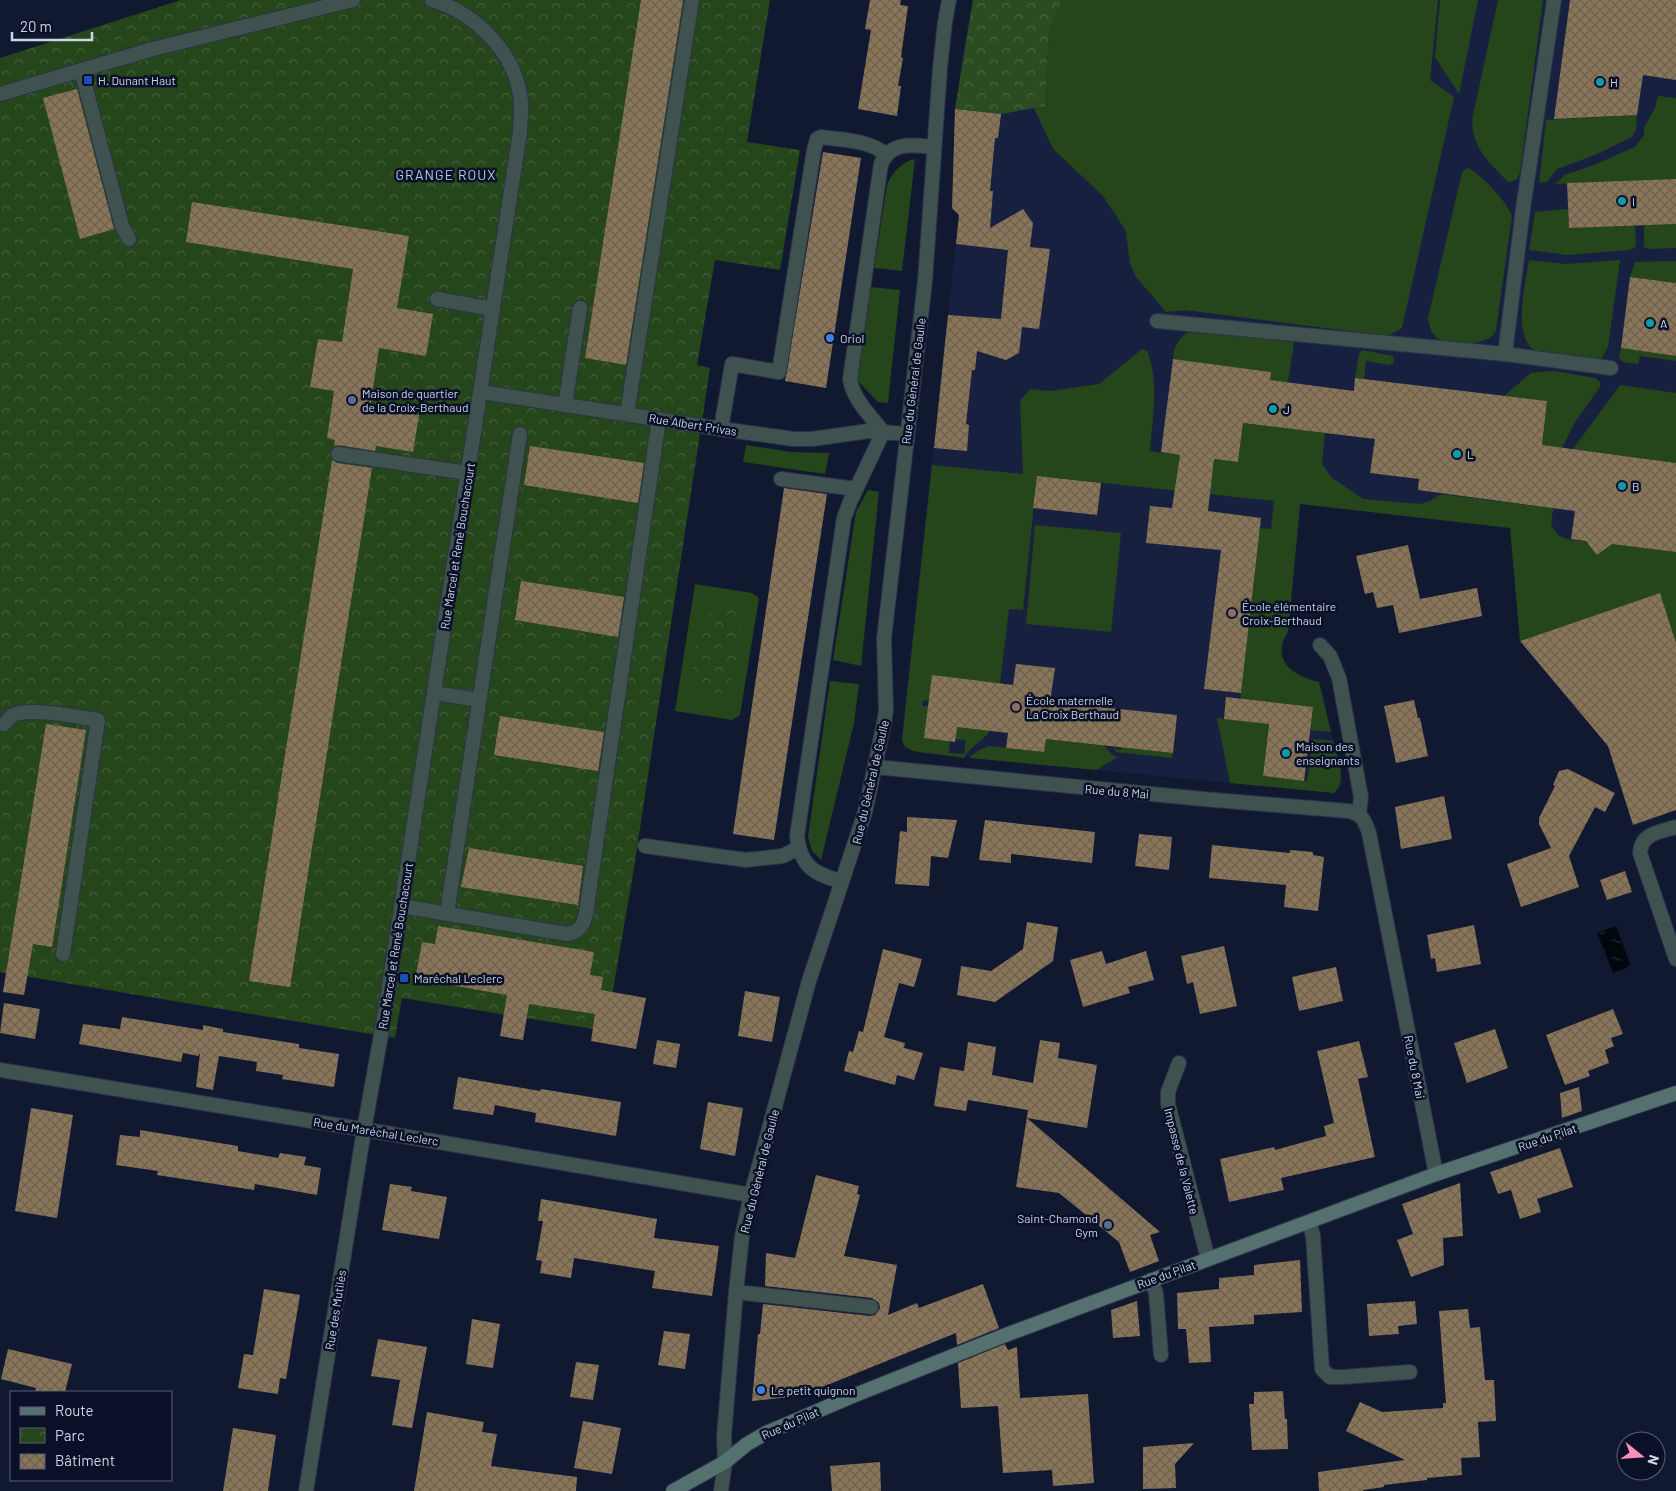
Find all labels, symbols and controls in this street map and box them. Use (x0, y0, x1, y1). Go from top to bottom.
scale bar (12, 10, 92, 42)
text: 20 m (20, 17, 52, 35)
place label: H. Dunant Haut (98, 73, 176, 87)
marker: H. Dunant Haut (82, 74, 94, 86)
place label: H (1610, 75, 1618, 89)
marker: H (1594, 76, 1606, 88)
district label: GRANGE ROUX (395, 166, 497, 183)
place label: I (1632, 194, 1635, 208)
marker: I (1616, 195, 1628, 207)
place label: A (1660, 316, 1667, 330)
street label: Rue du Général de Gaulle (898, 317, 928, 445)
marker: A (1644, 317, 1656, 329)
place label: Oriol (840, 331, 864, 345)
marker: Oriol (824, 332, 836, 344)
place label: Maison de quartier de la Croix-Berthaud (362, 386, 468, 414)
marker: Maison de quartier de la Croix-Berthaud (346, 394, 358, 406)
place label: J (1283, 402, 1290, 416)
marker: J (1267, 403, 1279, 415)
street label: Rue Albert Privas (648, 410, 738, 438)
place label: L (1467, 447, 1474, 461)
marker: L (1451, 448, 1463, 460)
street label: Rue Marcel et René Bouchacourt (437, 462, 477, 630)
place label: B (1632, 479, 1640, 493)
marker: B (1616, 480, 1628, 492)
place label: École élémentaire Croix-Berthaud (1242, 599, 1336, 627)
marker: École élémentaire Croix-Berthaud (1226, 607, 1238, 619)
place label: École maternelle La Croix Berthaud (1026, 693, 1119, 721)
marker: École maternelle La Croix Berthaud (1010, 701, 1022, 713)
street label: Rue du Général de Gaulle (849, 718, 891, 846)
place label: Maison des enseignants (1296, 739, 1360, 767)
marker: Maison des enseignants (1280, 747, 1292, 759)
street label: Rue du 8 Mai (1084, 781, 1150, 801)
street label: Rue Marcel et René Bouchacourt (375, 862, 415, 1030)
place label: Maréchal Leclerc (414, 971, 503, 985)
marker: Maréchal Leclerc (398, 972, 410, 984)
street label: Rue du 8 Mai (1402, 1034, 1428, 1100)
street label: Impasse de la Valette (1162, 1106, 1202, 1216)
street label: Rue du Général de Gaulle (737, 1108, 781, 1234)
street label: Rue du Maréchal Leclerc (312, 1114, 440, 1148)
street label: Rue du Pilat (1516, 1120, 1578, 1154)
place label: Saint-Chamond Gym (1017, 1211, 1098, 1239)
marker: Saint-Chamond Gym (1102, 1219, 1114, 1231)
street label: Rue du Pilat (1135, 1257, 1197, 1291)
street label: Rue des Mutilés (322, 1269, 348, 1351)
place label: Le petit quignon (771, 1383, 856, 1397)
marker: Le petit quignon (755, 1384, 767, 1396)
legend (10, 1391, 172, 1481)
text: Route (55, 1401, 94, 1419)
street label: Rue du Pilat (759, 1404, 821, 1442)
text: Parc (55, 1426, 85, 1444)
north arrow (1616, 1431, 1666, 1481)
text: Bâtiment (55, 1451, 115, 1469)
text: N (1644, 1453, 1663, 1467)

